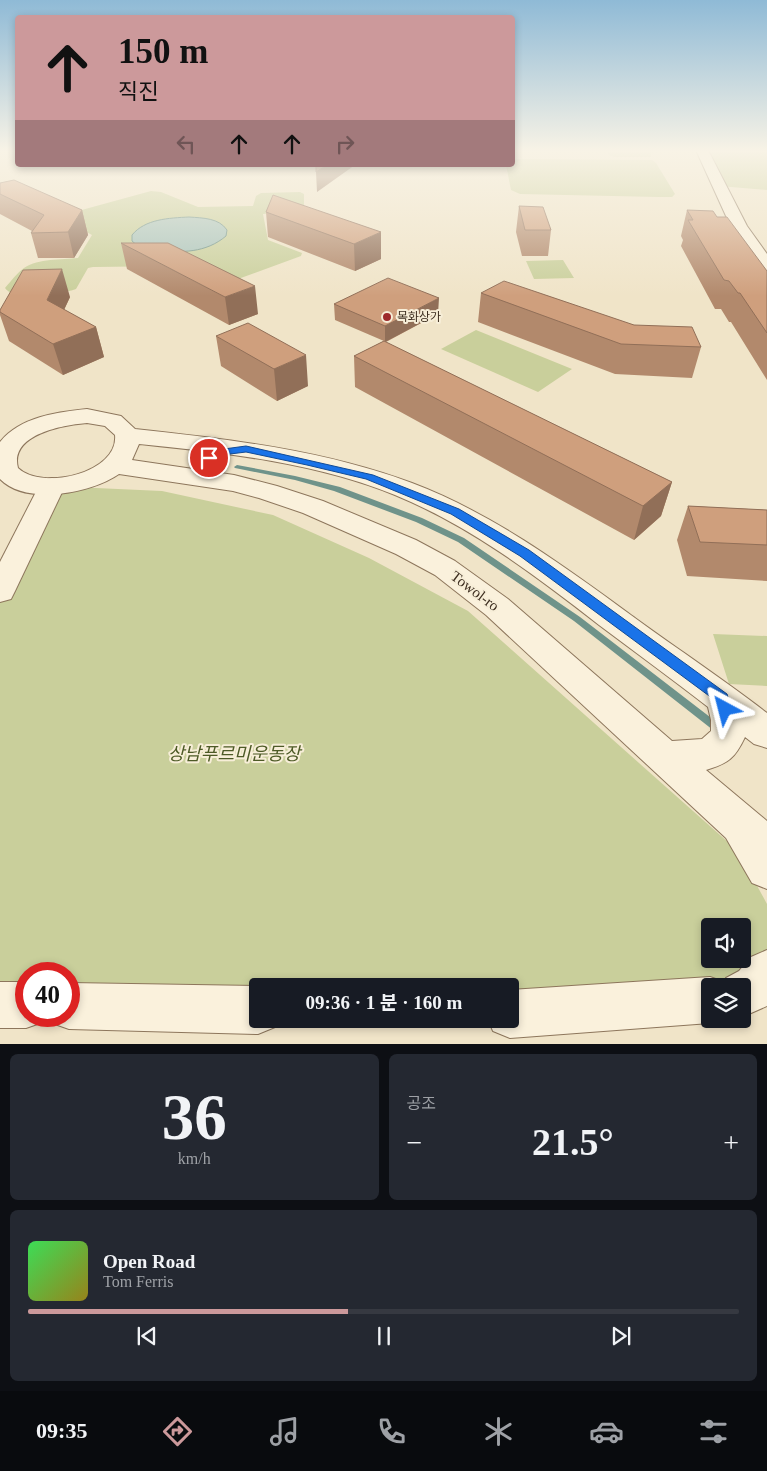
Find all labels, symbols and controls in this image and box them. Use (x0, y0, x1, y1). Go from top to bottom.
text: 150 m (118, 32, 208, 71)
icon: ahead (35, 35, 100, 100)
text: 직진 (118, 79, 158, 104)
icon: left (172, 130, 200, 158)
icon: ahead (225, 130, 253, 158)
icon: ahead (278, 130, 306, 158)
icon: right (331, 130, 359, 158)
place label: 목화상가 (397, 310, 441, 324)
marker: 목화상가 (381, 311, 393, 323)
pin (188, 437, 230, 479)
icon: arrive (195, 444, 223, 472)
street label: Towol-ro (448, 568, 502, 614)
position arrow (698, 682, 750, 734)
park label: 상남푸르미운동장 (168, 744, 303, 764)
map controls (701, 918, 751, 1028)
button: sound (701, 918, 751, 968)
speed limit sign: 40 (15, 962, 80, 1027)
button: layers (701, 978, 751, 1028)
text: 09:36 · 1 분 · 160 m (306, 992, 462, 1013)
text: 36 (162, 1081, 227, 1153)
text: 공조 (407, 1095, 436, 1112)
text: 21.5° (532, 1121, 614, 1163)
text: − (407, 1127, 422, 1158)
text: + (723, 1127, 739, 1158)
text: km/h (178, 1150, 211, 1167)
text: Open Road (103, 1251, 195, 1272)
text: Tom Ferris (103, 1273, 173, 1290)
icon: previous (133, 1322, 161, 1350)
icon: pause (370, 1322, 398, 1350)
icon: next (607, 1322, 635, 1350)
icon: directions (160, 1414, 195, 1449)
icon: music (267, 1414, 302, 1449)
icon: phone (374, 1414, 409, 1449)
icon: climate (481, 1414, 516, 1449)
icon: car (589, 1414, 624, 1449)
icon: filters (696, 1414, 731, 1449)
text: 09:35 (36, 1418, 87, 1443)

